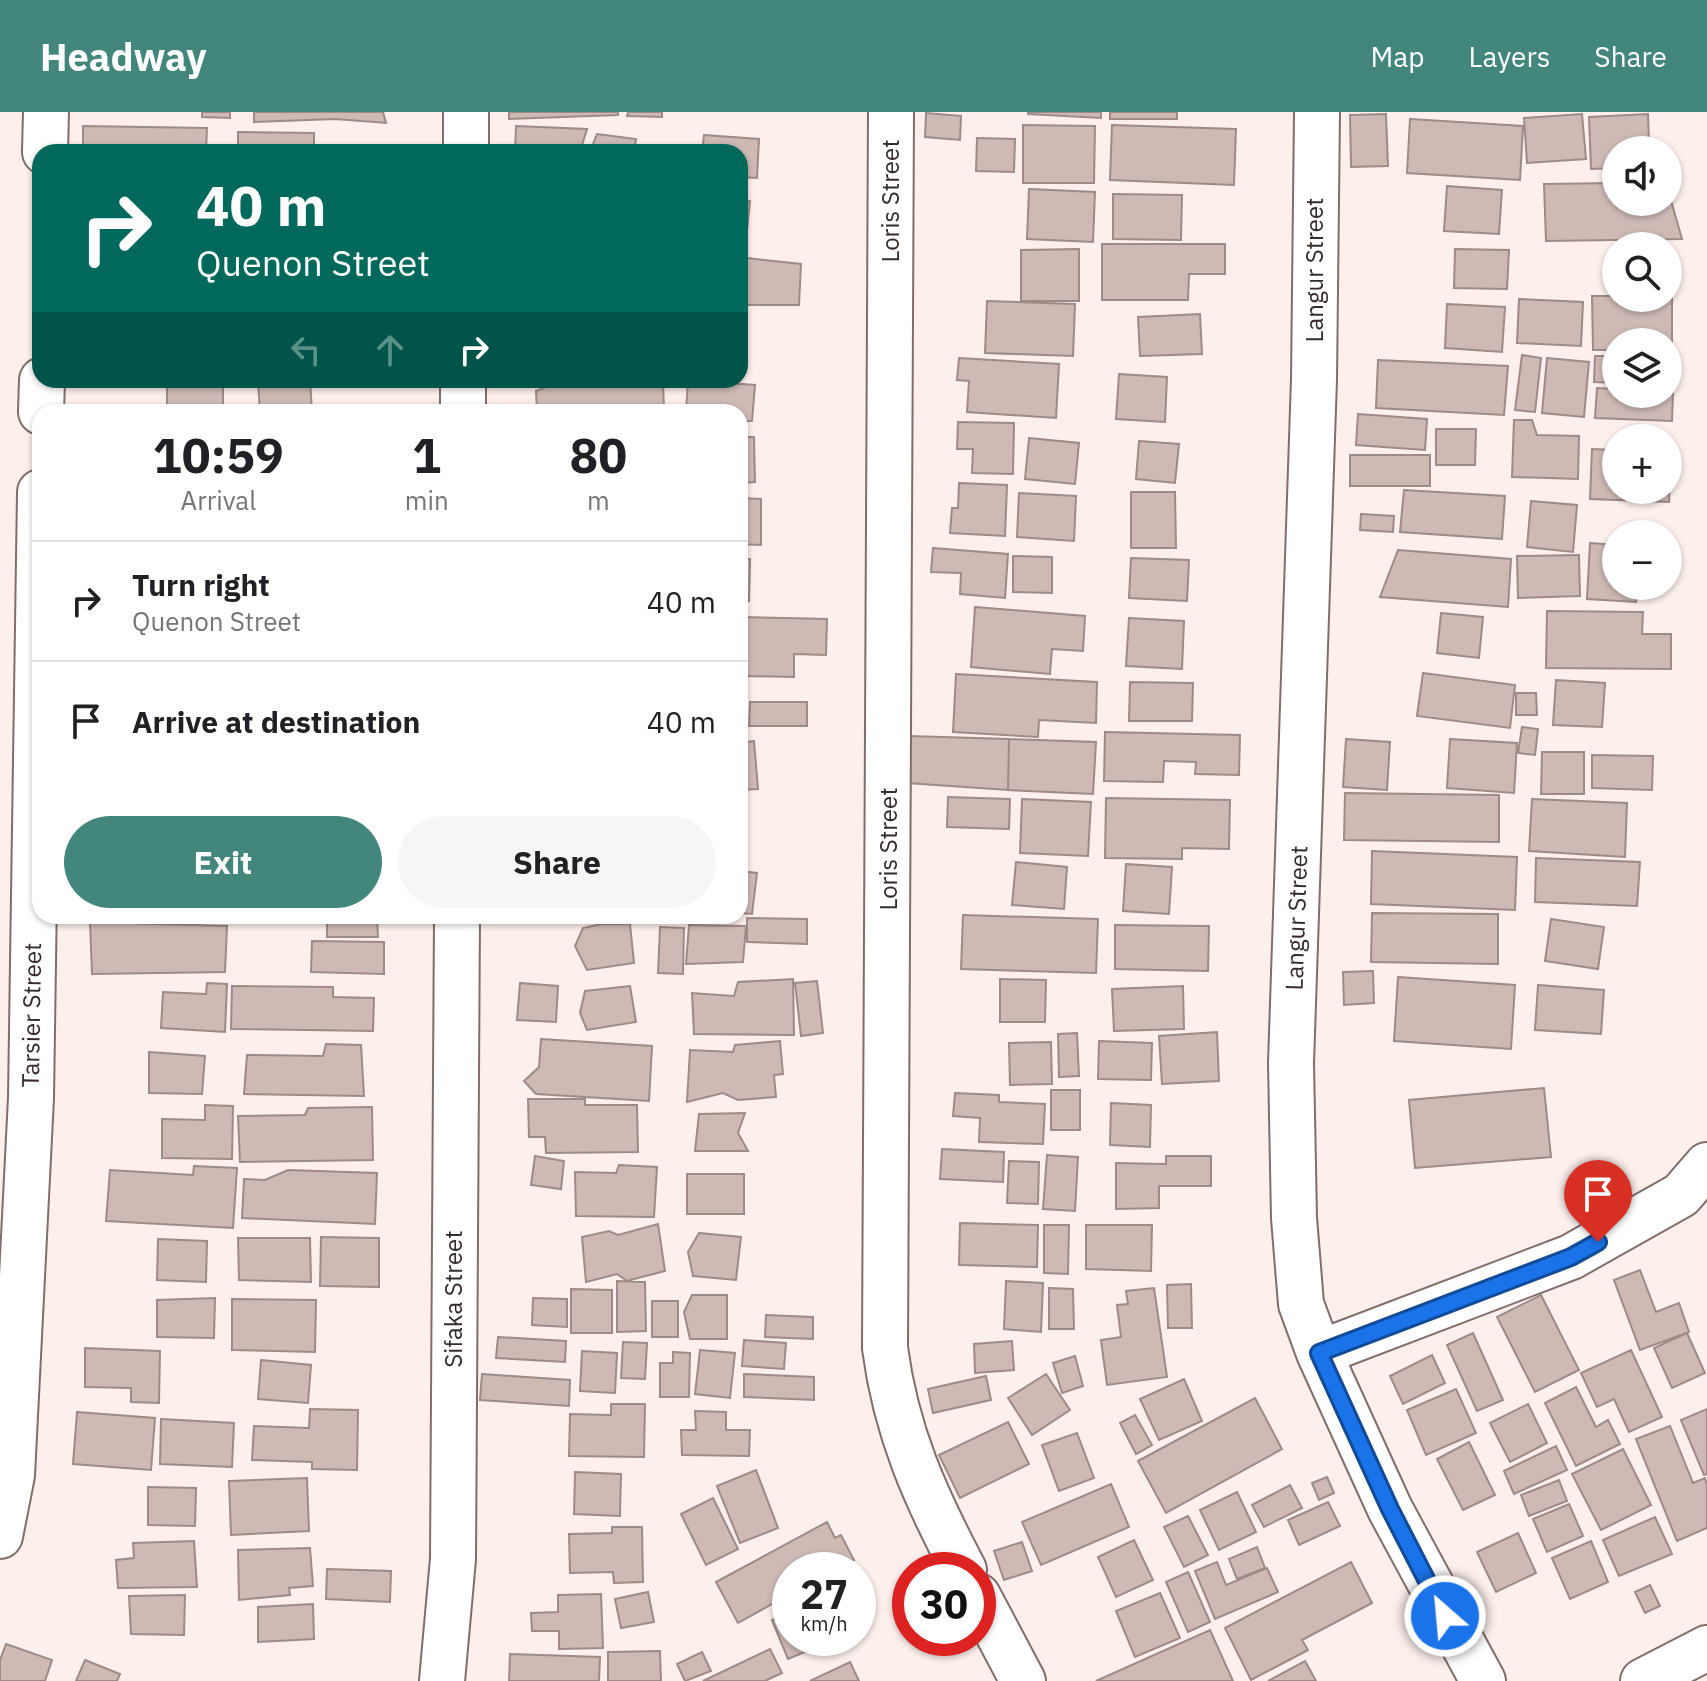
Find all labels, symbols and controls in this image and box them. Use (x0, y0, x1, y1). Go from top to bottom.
text: Headway (40, 32, 207, 81)
text: Map (1370, 38, 1424, 75)
text: Layers (1468, 38, 1550, 75)
text: Share (1594, 38, 1667, 75)
map controls (1602, 136, 1682, 600)
button: sound (1602, 136, 1682, 216)
street label: Loris Street (874, 139, 906, 263)
text: 40 m (196, 169, 326, 241)
icon: right (64, 176, 168, 280)
street label: Langur Street (1298, 198, 1330, 342)
button: search (1602, 232, 1682, 312)
text: Quenon Street (196, 239, 430, 286)
icon: left (284, 328, 328, 372)
icon: ahead (368, 328, 412, 372)
icon: right (452, 328, 496, 372)
button: layers (1602, 328, 1682, 408)
text: 10:59 (153, 424, 284, 486)
text: 1 (412, 424, 441, 486)
text: 80 (570, 424, 627, 486)
button: + (1602, 424, 1682, 504)
text: Arrival (180, 483, 256, 517)
text: min (405, 483, 449, 517)
text: m (587, 483, 610, 517)
button: − (1602, 520, 1682, 600)
text: Turn right (132, 565, 270, 604)
icon: right (64, 579, 108, 623)
text: 40 m (647, 582, 716, 621)
text: Quenon Street (132, 604, 301, 638)
icon: arrive (64, 699, 108, 743)
text: Arrive at destination (132, 702, 420, 741)
text: 40 m (647, 702, 716, 741)
street label: Loris Street (872, 787, 904, 911)
button: Exit (64, 816, 382, 908)
button: Share (398, 816, 716, 908)
street label: Langur Street (1277, 845, 1315, 991)
street label: Tarsier Street (14, 942, 48, 1088)
pin (1564, 1160, 1632, 1242)
icon: arrive (1576, 1172, 1620, 1216)
street label: Sifaka Street (437, 1230, 469, 1368)
speed limit sign: 30 (892, 1552, 996, 1656)
text: 27 (800, 1568, 848, 1620)
position arrow (1403, 1574, 1487, 1658)
text: km/h (800, 1610, 848, 1637)

